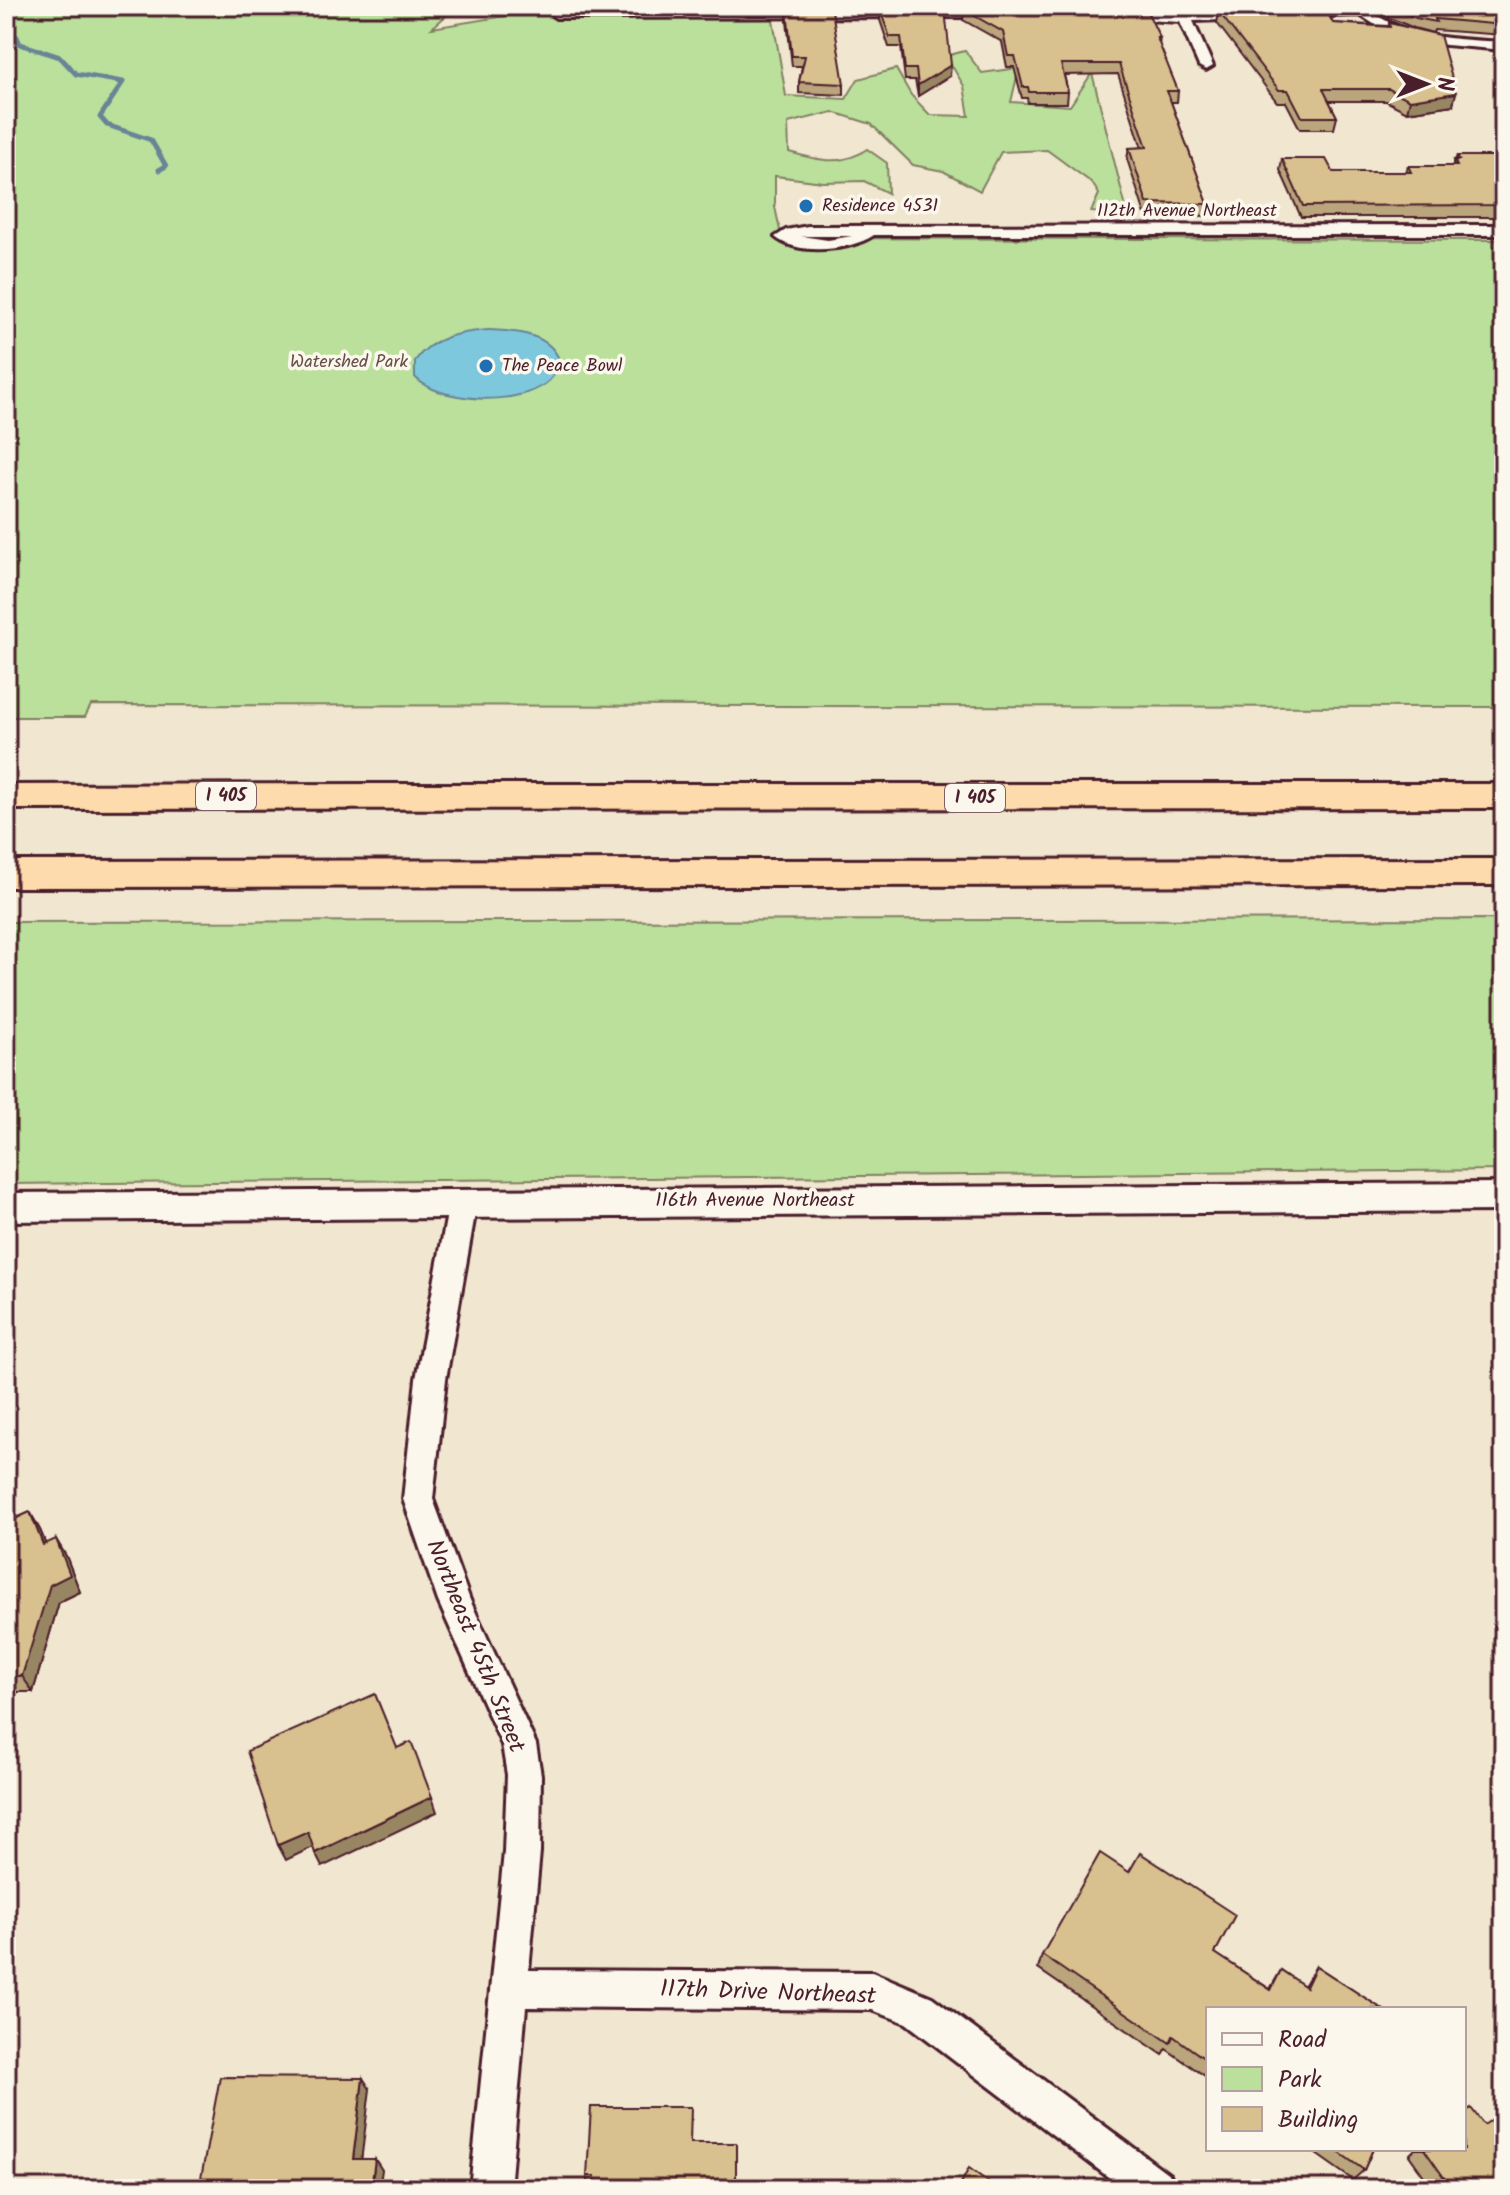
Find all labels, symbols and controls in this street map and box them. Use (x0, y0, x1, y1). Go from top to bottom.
north arrow (1386, 44, 1466, 124)
text: N (1426, 77, 1461, 91)
place label: Residence 4531 (822, 192, 938, 221)
marker: Residence 4531 (797, 197, 815, 215)
street label: 112th Avenue Northeast (1097, 197, 1278, 226)
park label: Watershed Park (290, 348, 408, 377)
place label: The Peace Bowl (502, 352, 623, 381)
marker: The Peace Bowl (477, 357, 495, 375)
road number: I 405 (196, 782, 256, 810)
road number: I 405 (945, 784, 1005, 812)
street label: 116th Avenue Northeast (655, 1185, 855, 1217)
street label: Northeast 45th Street (414, 1533, 536, 1759)
street label: 117th Drive Northeast (659, 1970, 878, 2016)
legend (1206, 2007, 1466, 2151)
text: Road (1278, 2021, 1327, 2060)
text: Park (1278, 2061, 1322, 2100)
text: Building (1278, 2101, 1358, 2140)

